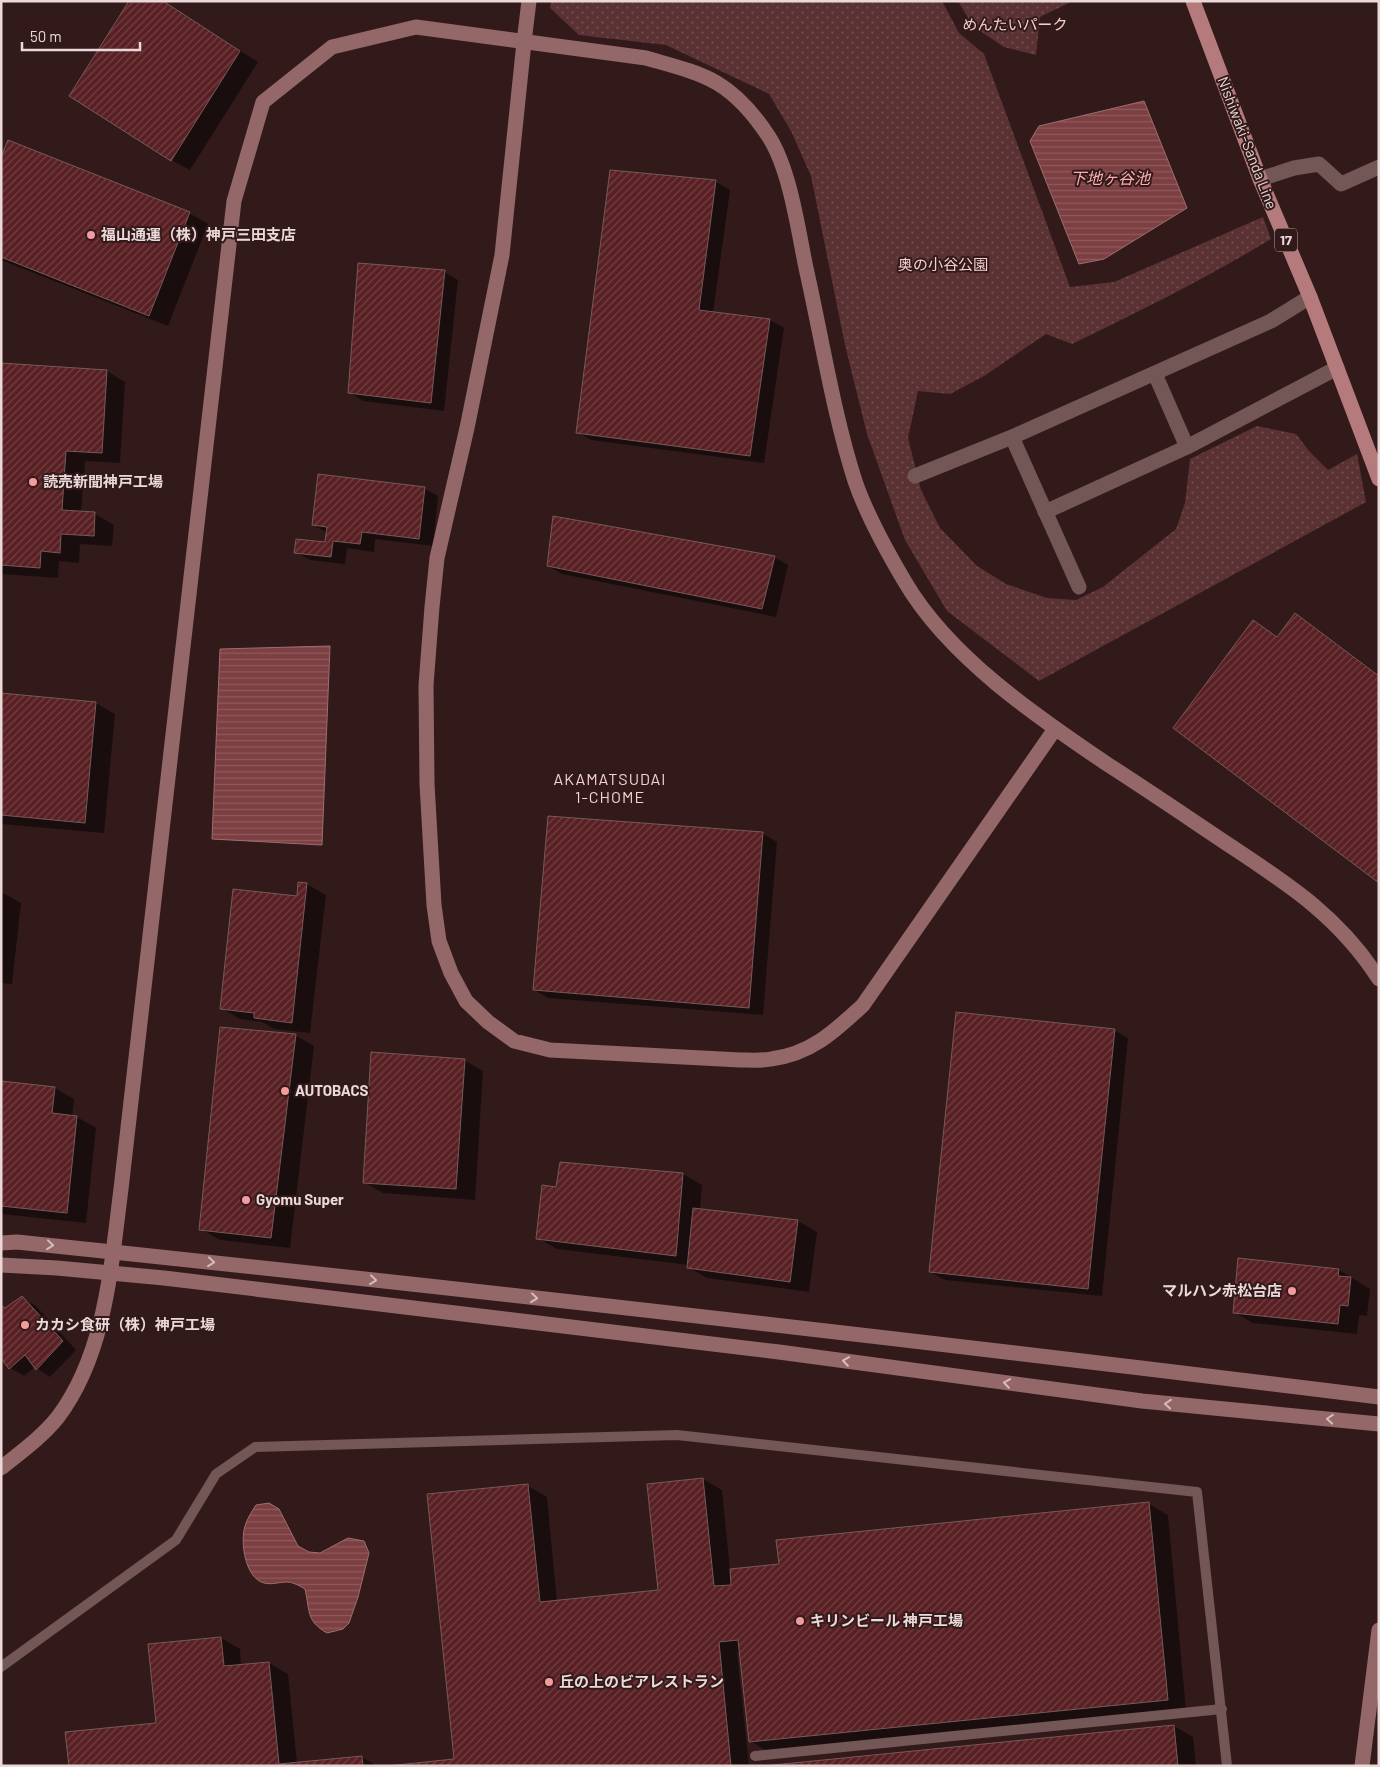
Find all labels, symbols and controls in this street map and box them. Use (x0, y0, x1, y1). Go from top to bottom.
park label: めんたいパーク (962, 15, 1068, 33)
scale bar (22, 20, 140, 52)
text: 50 m (30, 27, 62, 45)
street label: Nishiwaki-Sanda Line (1214, 74, 1281, 211)
water label: 下地ヶ谷池 (1070, 168, 1152, 187)
place label: 福山通運（株）神戸三田支店 (100, 225, 296, 243)
road number: 17 (1275, 228, 1297, 252)
marker: 福山通運（株）神戸三田支店 (85, 229, 97, 241)
park label: 奥の小谷公園 (898, 255, 988, 273)
place label: 読売新聞神戸工場 (43, 472, 163, 490)
marker: 読売新聞神戸工場 (27, 476, 39, 488)
district label: AKAMATSUDAI 1-CHOME (554, 769, 666, 806)
place label: AUTOBACS (295, 1081, 369, 1099)
marker: AUTOBACS (279, 1085, 291, 1097)
place label: Gyomu Super (256, 1190, 344, 1208)
marker: Gyomu Super (240, 1194, 252, 1206)
one-way arrow (46, 1239, 54, 1250)
one-way arrow (208, 1256, 216, 1267)
one-way arrow (369, 1274, 377, 1285)
place label: マルハン赤松台店 (1162, 1281, 1282, 1299)
marker: マルハン赤松台店 (1286, 1285, 1298, 1297)
one-way arrow (531, 1292, 539, 1303)
place label: カカシ食研（株）神戸工場 (35, 1315, 215, 1333)
marker: カカシ食研（株）神戸工場 (19, 1319, 31, 1331)
one-way arrow (842, 1356, 850, 1367)
one-way arrow (1003, 1378, 1011, 1389)
one-way arrow (1164, 1398, 1172, 1409)
one-way arrow (1326, 1414, 1334, 1425)
place label: キリンビール 神戸工場 (810, 1611, 963, 1629)
marker: キリンビール 神戸工場 (794, 1615, 806, 1627)
place label: 丘の上のビアレストラン (559, 1672, 724, 1690)
marker: 丘の上のビアレストラン (543, 1676, 555, 1688)

